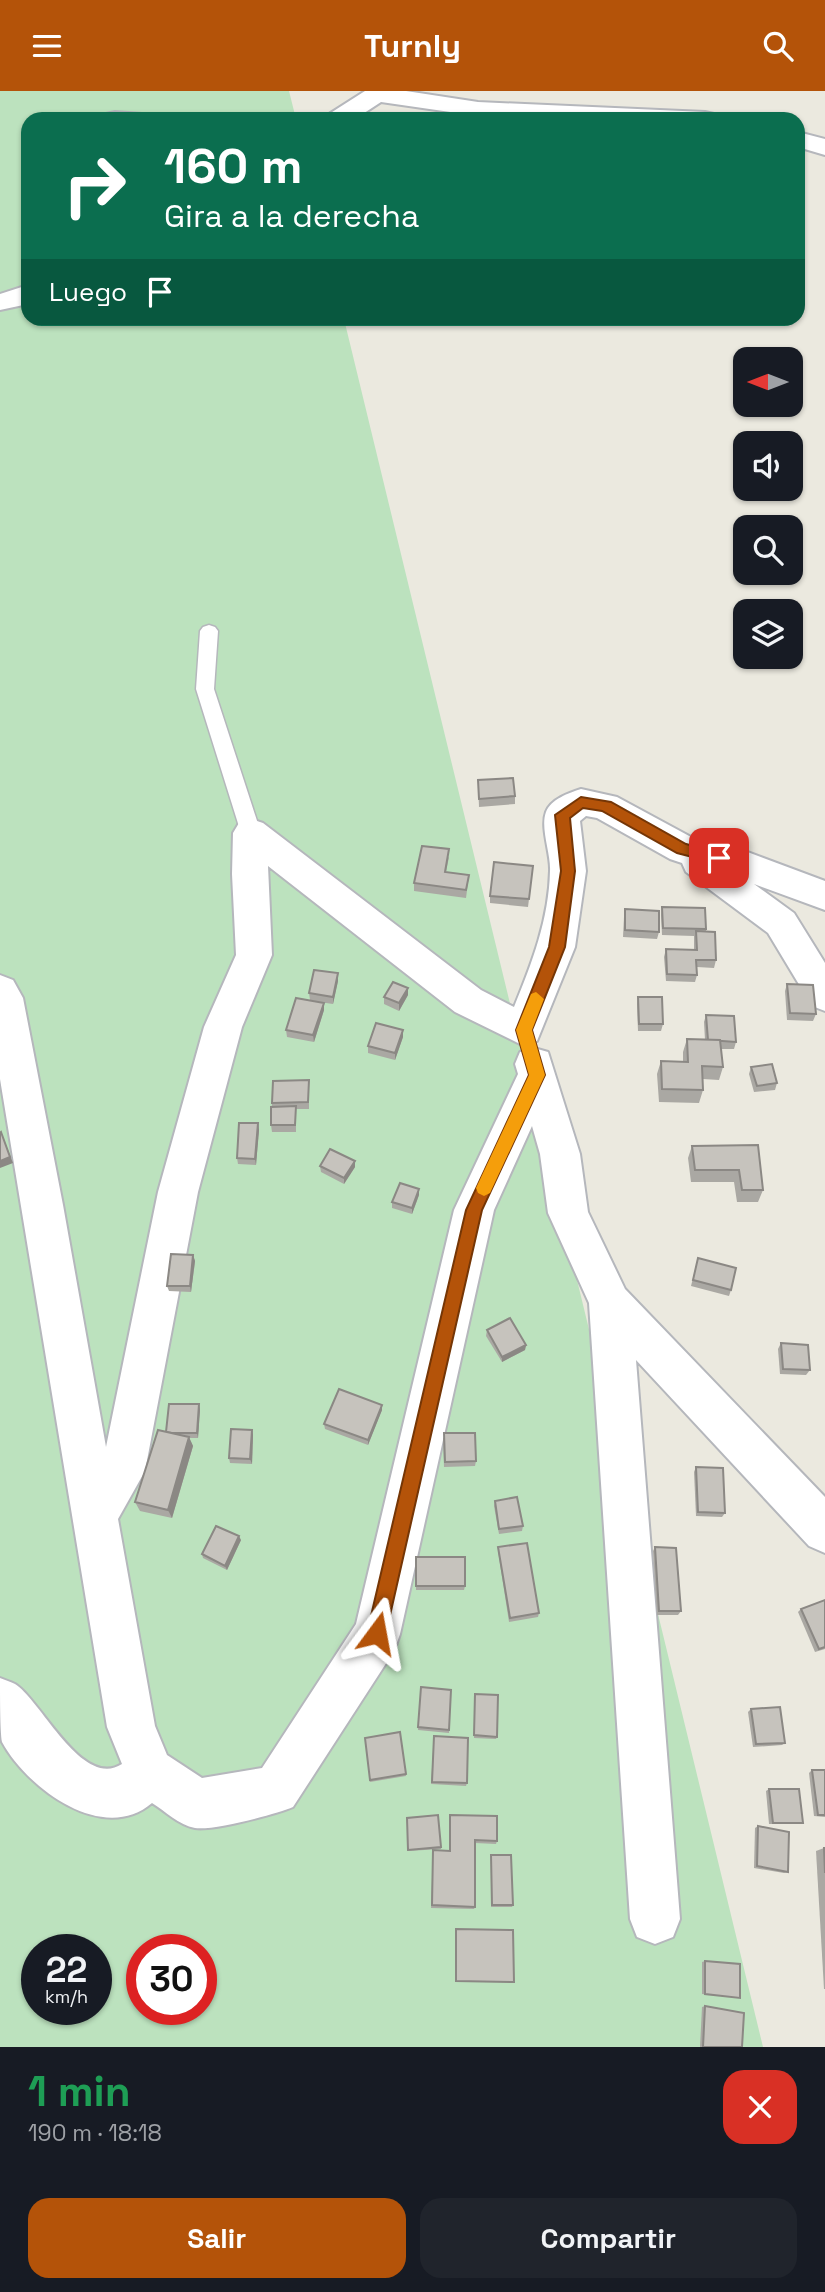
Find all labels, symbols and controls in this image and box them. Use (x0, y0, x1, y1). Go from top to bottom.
text: Turnly (364, 26, 461, 66)
icon: menu (28, 27, 66, 65)
icon: search (759, 27, 797, 65)
text: 160 m (164, 135, 302, 197)
icon: right (49, 140, 140, 231)
text: Gira a la derecha (164, 196, 419, 236)
icon: arrive (141, 273, 179, 311)
text: Luego (49, 275, 127, 309)
north arrow (733, 347, 803, 417)
map controls (733, 347, 803, 669)
button: sound (733, 431, 803, 501)
button: search (733, 515, 803, 585)
button: layers (733, 599, 803, 669)
pin (689, 828, 749, 888)
icon: arrive (700, 839, 738, 877)
position arrow (340, 1596, 414, 1670)
speed limit sign: 30 (126, 1934, 217, 2025)
text: 22 (46, 1948, 87, 1992)
text: km/h (45, 1985, 88, 2008)
text: 1 min (28, 2065, 131, 2118)
button: close (723, 2070, 797, 2144)
text: 190 m · 18:18 (28, 2118, 162, 2148)
button: Salir (28, 2198, 406, 2278)
button: Compartir (420, 2198, 797, 2278)

